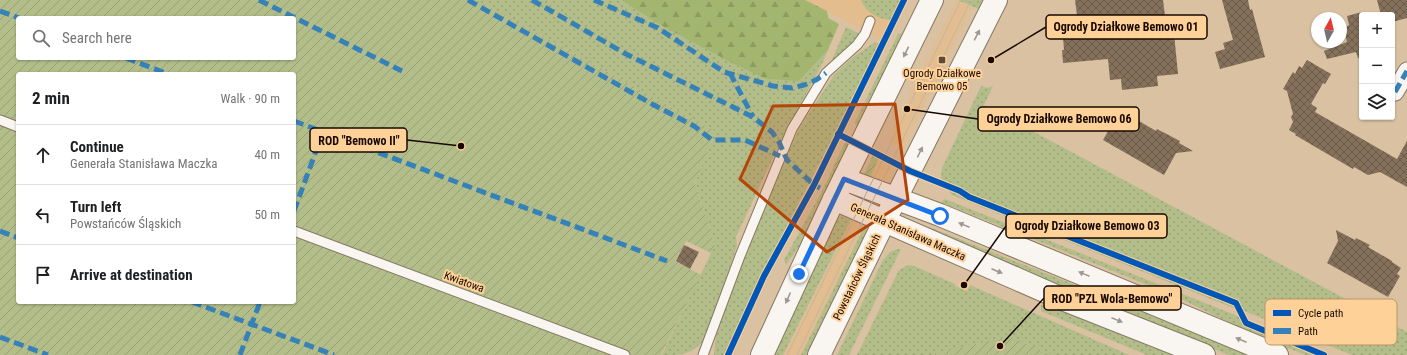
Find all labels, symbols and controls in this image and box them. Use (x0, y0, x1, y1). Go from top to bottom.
north arrow (1311, 12, 1347, 48)
map controls (1359, 12, 1395, 120)
button: + (1359, 12, 1395, 48)
callout: Ogrody Działkowe Bemowo 01 (1046, 15, 1207, 39)
search box (16, 16, 296, 60)
text: Ogrody Działkowe Bemowo 01 (1053, 20, 1199, 34)
icon: search (30, 27, 52, 49)
text: Search here (62, 29, 132, 47)
one-way arrow (974, 29, 981, 41)
one-way arrow (903, 46, 909, 57)
button: − (1359, 48, 1395, 84)
marker: Ogrody Działkowe Bemowo 05 (937, 55, 947, 65)
place label: Ogrody Działkowe Bemowo 05 (903, 67, 981, 93)
button: layers (1359, 84, 1395, 120)
text: 2 min (32, 88, 70, 108)
text: Walk · 90 m (220, 91, 280, 106)
callout: Ogrody Działkowe Bemowo 06 (978, 107, 1139, 131)
text: Ogrody Działkowe Bemowo 06 (986, 112, 1132, 126)
callout: ROD "Bemowo II" (310, 128, 407, 152)
text: ROD "Bemowo II" (318, 134, 400, 148)
text: Continue (70, 138, 124, 156)
icon: ahead (32, 144, 54, 166)
one-way arrow (917, 146, 923, 157)
text: 40 m (254, 147, 280, 162)
text: Generała Stanisława Maczka (70, 156, 218, 171)
text: Turn left (70, 198, 121, 216)
street label: Generała Stanisława Maczka (848, 201, 968, 263)
icon: left (32, 204, 54, 226)
text: 50 m (254, 207, 280, 222)
route start (931, 207, 949, 225)
callout: Ogrody Działkowe Bemowo 03 (1006, 214, 1167, 238)
text: Powstańców Śląskich (70, 216, 181, 231)
text: Ogrody Działkowe Bemowo 03 (1014, 219, 1160, 233)
one-way arrow (958, 222, 969, 228)
street label: Powstańców Śląskich (831, 232, 883, 322)
icon: arrive (32, 264, 54, 286)
route end (790, 265, 808, 283)
text: Arrive at destination (70, 266, 193, 284)
one-way arrow (992, 268, 1004, 274)
street label: Kwiatowa (442, 269, 486, 295)
one-way arrow (1077, 271, 1089, 277)
callout: ROD "PZL Wola-Bemowo" (1044, 286, 1181, 310)
text: ROD "PZL Wola-Bemowo" (1052, 292, 1173, 306)
one-way arrow (785, 293, 791, 304)
legend (1265, 299, 1397, 345)
text: Cycle path (1298, 307, 1343, 320)
one-way arrow (1112, 318, 1124, 324)
text: Path (1298, 325, 1318, 338)
one-way arrow (1236, 337, 1247, 343)

